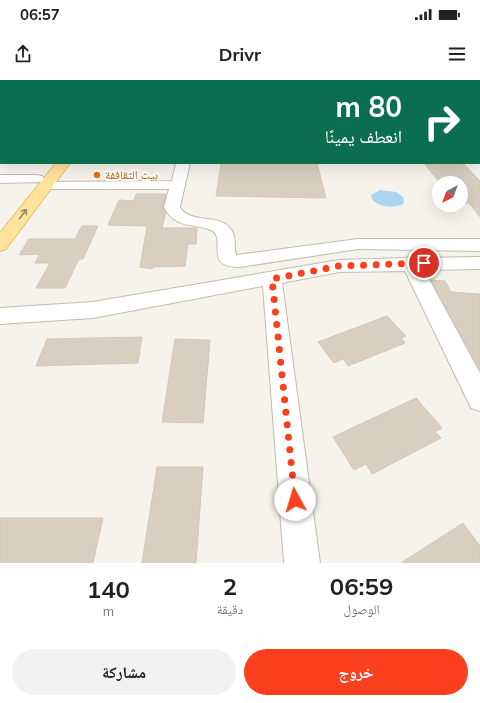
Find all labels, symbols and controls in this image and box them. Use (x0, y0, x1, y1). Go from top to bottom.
text: 06:57 (20, 5, 60, 24)
icon: share (12, 43, 34, 65)
text: Drivr (219, 43, 261, 66)
icon: menu (446, 43, 468, 65)
text: 80 m (336, 89, 402, 124)
icon: right (416, 96, 468, 148)
text: انعطف يمينًا (325, 125, 402, 148)
place label: بيت الثقاففة (105, 167, 158, 182)
marker: بيت الثقاففة (92, 170, 102, 180)
north arrow (432, 176, 468, 212)
map controls (432, 176, 468, 212)
one-way arrow (19, 209, 28, 220)
pin (407, 246, 441, 280)
icon: arrive (413, 252, 435, 274)
position arrow (274, 479, 316, 521)
text: 2 (223, 571, 237, 601)
text: 06:59 (330, 571, 393, 601)
text: 140 (87, 574, 130, 604)
text: دقيقة (217, 601, 243, 617)
text: الوصول (344, 601, 380, 617)
text: m (103, 603, 114, 619)
button: مشاركة (12, 649, 236, 695)
button: خروج (244, 649, 468, 695)

